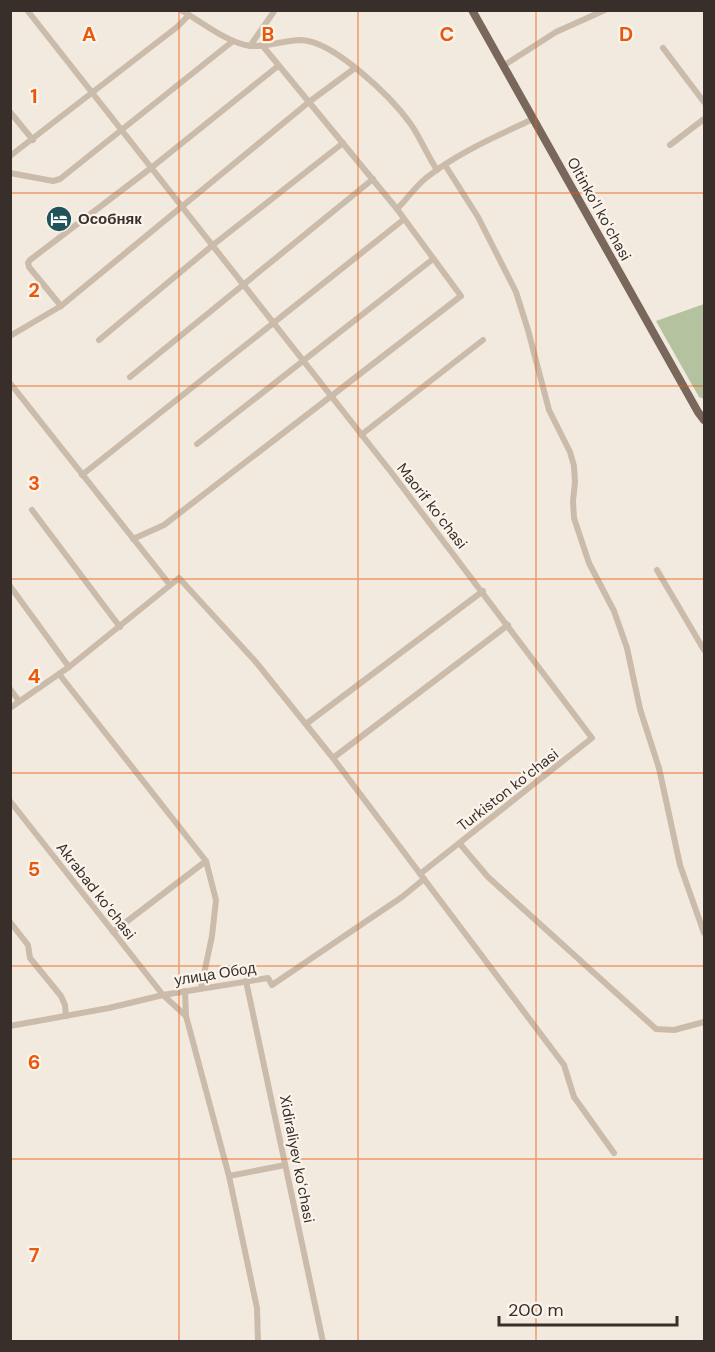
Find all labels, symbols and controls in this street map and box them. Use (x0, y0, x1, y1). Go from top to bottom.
text: A (82, 21, 96, 47)
text: B (262, 21, 274, 47)
text: C (440, 21, 454, 47)
text: D (619, 21, 633, 47)
text: 1 (30, 83, 38, 109)
street label: Oltinkoʻl koʻchasi (562, 154, 636, 264)
hotel icon: Особняк (44, 204, 74, 234)
place label: Особняк (78, 209, 142, 229)
text: 2 (28, 277, 40, 303)
street label: Maorif koʻchasi (392, 459, 472, 553)
text: 3 (28, 470, 40, 496)
text: 4 (28, 663, 41, 689)
street label: Turkiston koʻchasi (453, 744, 563, 836)
street label: Akrabad koʻchasi (52, 838, 140, 944)
text: 5 (28, 856, 40, 882)
street label: улица Обод (173, 958, 257, 990)
text: 6 (28, 1049, 40, 1075)
street label: Xidiraliyev koʻchasi (275, 1093, 319, 1225)
text: 7 (29, 1242, 40, 1268)
scale bar (499, 1289, 678, 1327)
text: 200 m (508, 1298, 564, 1322)

